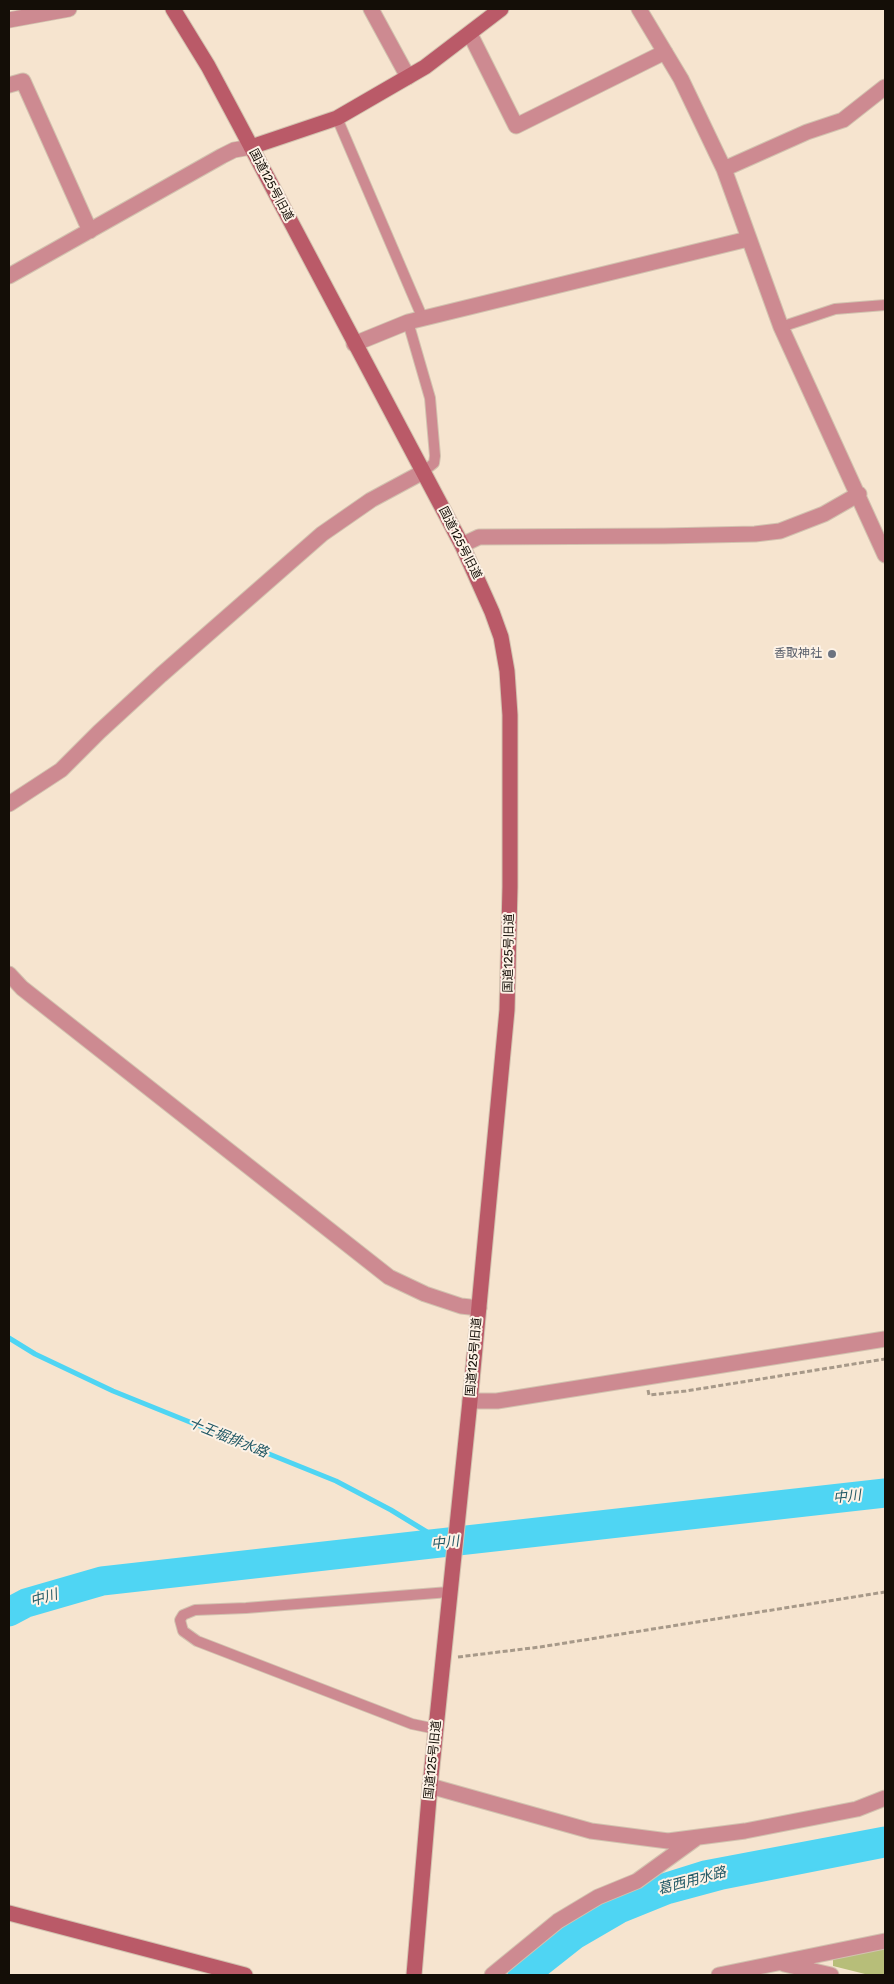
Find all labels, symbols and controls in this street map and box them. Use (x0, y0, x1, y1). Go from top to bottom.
street label: 国道125号旧道 (246, 147, 296, 223)
street label: 国道125号旧道 (436, 504, 484, 582)
place label: 香取神社 (774, 647, 822, 661)
marker: 香取神社 (826, 648, 838, 660)
street label: 国道125号旧道 (501, 913, 517, 993)
street label: 国道125号旧道 (463, 1317, 485, 1397)
water label: 十王堀排水路 (186, 1414, 270, 1462)
water label: 中川 (832, 1487, 862, 1507)
water label: 中川 (430, 1533, 460, 1553)
water label: 中川 (28, 1586, 60, 1610)
street label: 国道125号旧道 (422, 1720, 444, 1800)
water label: 葛西用水路 (656, 1864, 728, 1898)

